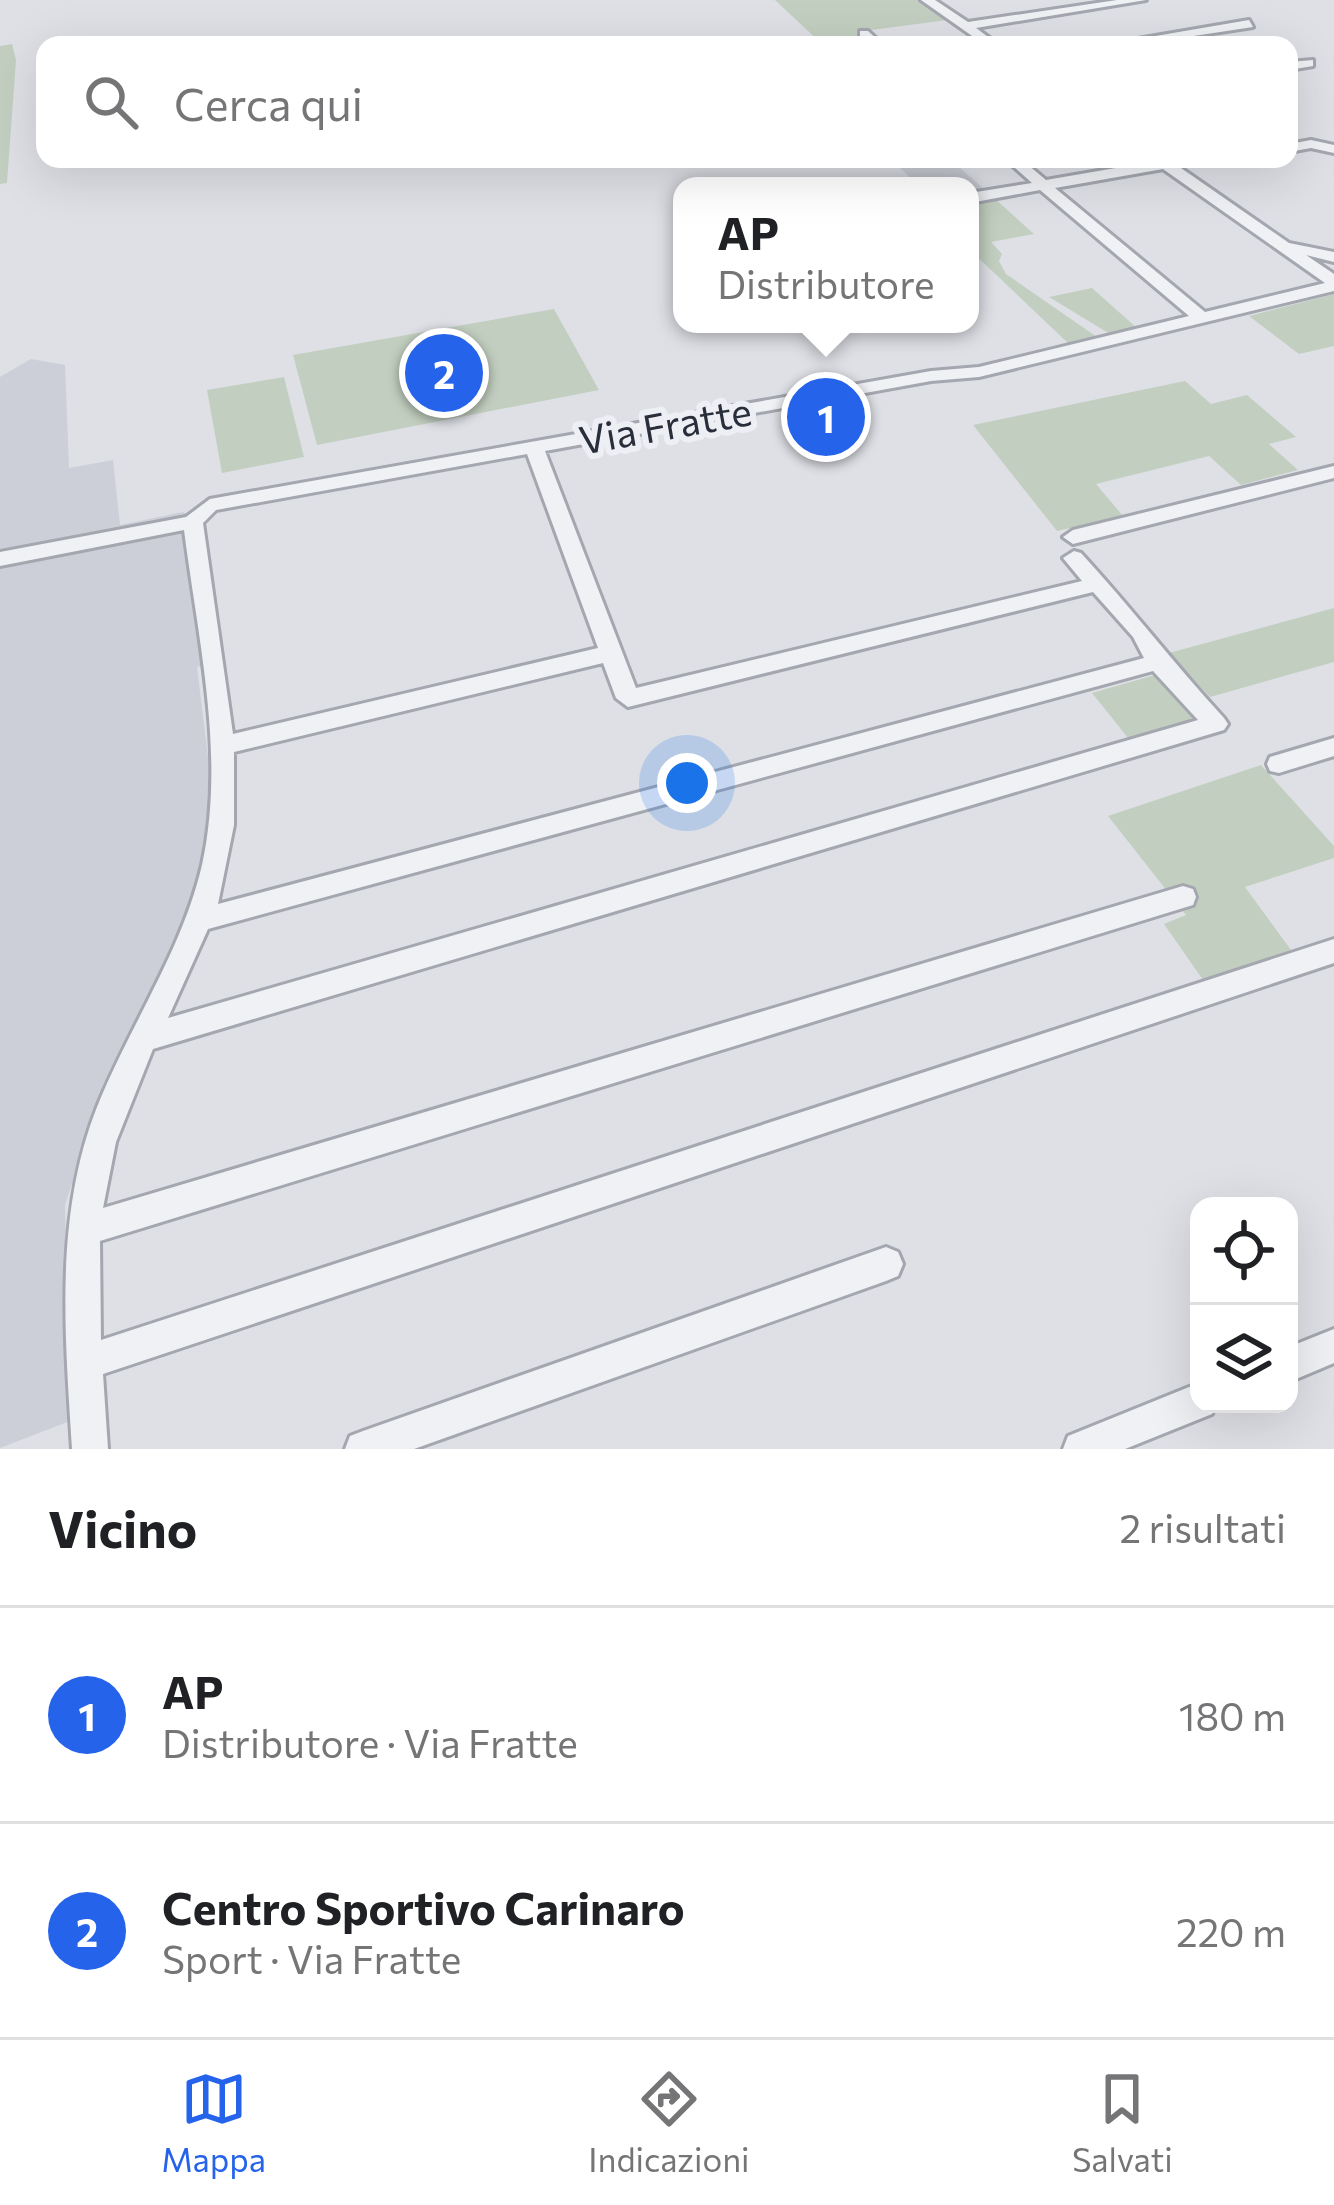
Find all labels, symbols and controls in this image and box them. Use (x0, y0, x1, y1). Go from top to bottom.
search box (36, 36, 1298, 168)
icon: search (78, 69, 144, 135)
text: Cerca qui (174, 75, 363, 130)
popup (673, 177, 979, 333)
text: AP (717, 204, 779, 259)
text: Distributore (717, 259, 935, 307)
pin: 2 (405, 328, 483, 418)
pin: 1 (787, 372, 865, 462)
street label: Via Fratte (575, 385, 755, 463)
your location (657, 753, 717, 813)
map controls (1190, 1197, 1298, 1413)
button: locate (1190, 1197, 1298, 1305)
button: layers (1190, 1305, 1298, 1413)
text: Vicino (48, 1496, 197, 1559)
text: 2 risultati (1119, 1503, 1286, 1551)
text: AP (162, 1663, 224, 1718)
text: 1 (78, 1691, 96, 1739)
text: 180 m (1179, 1691, 1286, 1739)
text: Distributore · Via Fratte (162, 1718, 578, 1766)
text: Centro Sportivo Carinaro (162, 1879, 685, 1934)
text: 2 (76, 1907, 98, 1955)
text: 220 m (1176, 1907, 1286, 1955)
text: Sport · Via Fratte (162, 1934, 461, 1982)
tab: Mappa (161, 2066, 266, 2179)
tab: Indicazioni (588, 2066, 750, 2179)
tab: Salvati (1072, 2066, 1173, 2179)

